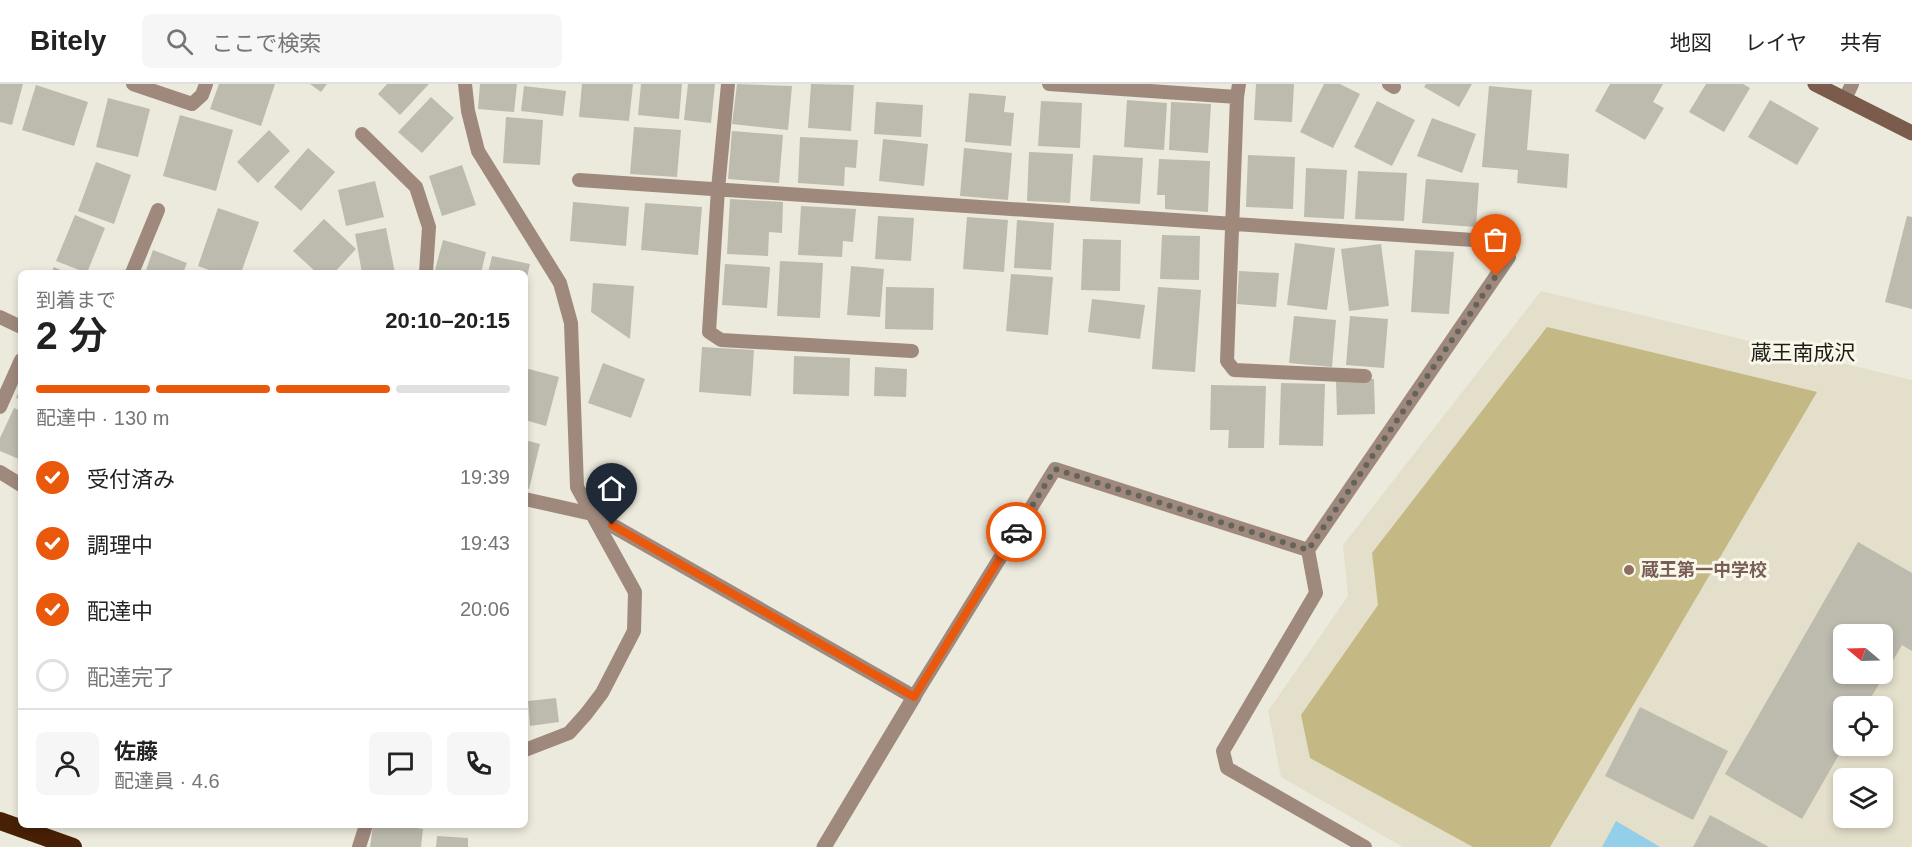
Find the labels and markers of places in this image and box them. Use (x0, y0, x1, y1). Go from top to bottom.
pin (1470, 214, 1521, 276)
pin (586, 463, 637, 525)
place label: 蔵王第一中学校 (1641, 560, 1767, 580)
marker: 蔵王第一中学校 (1622, 563, 1636, 577)

